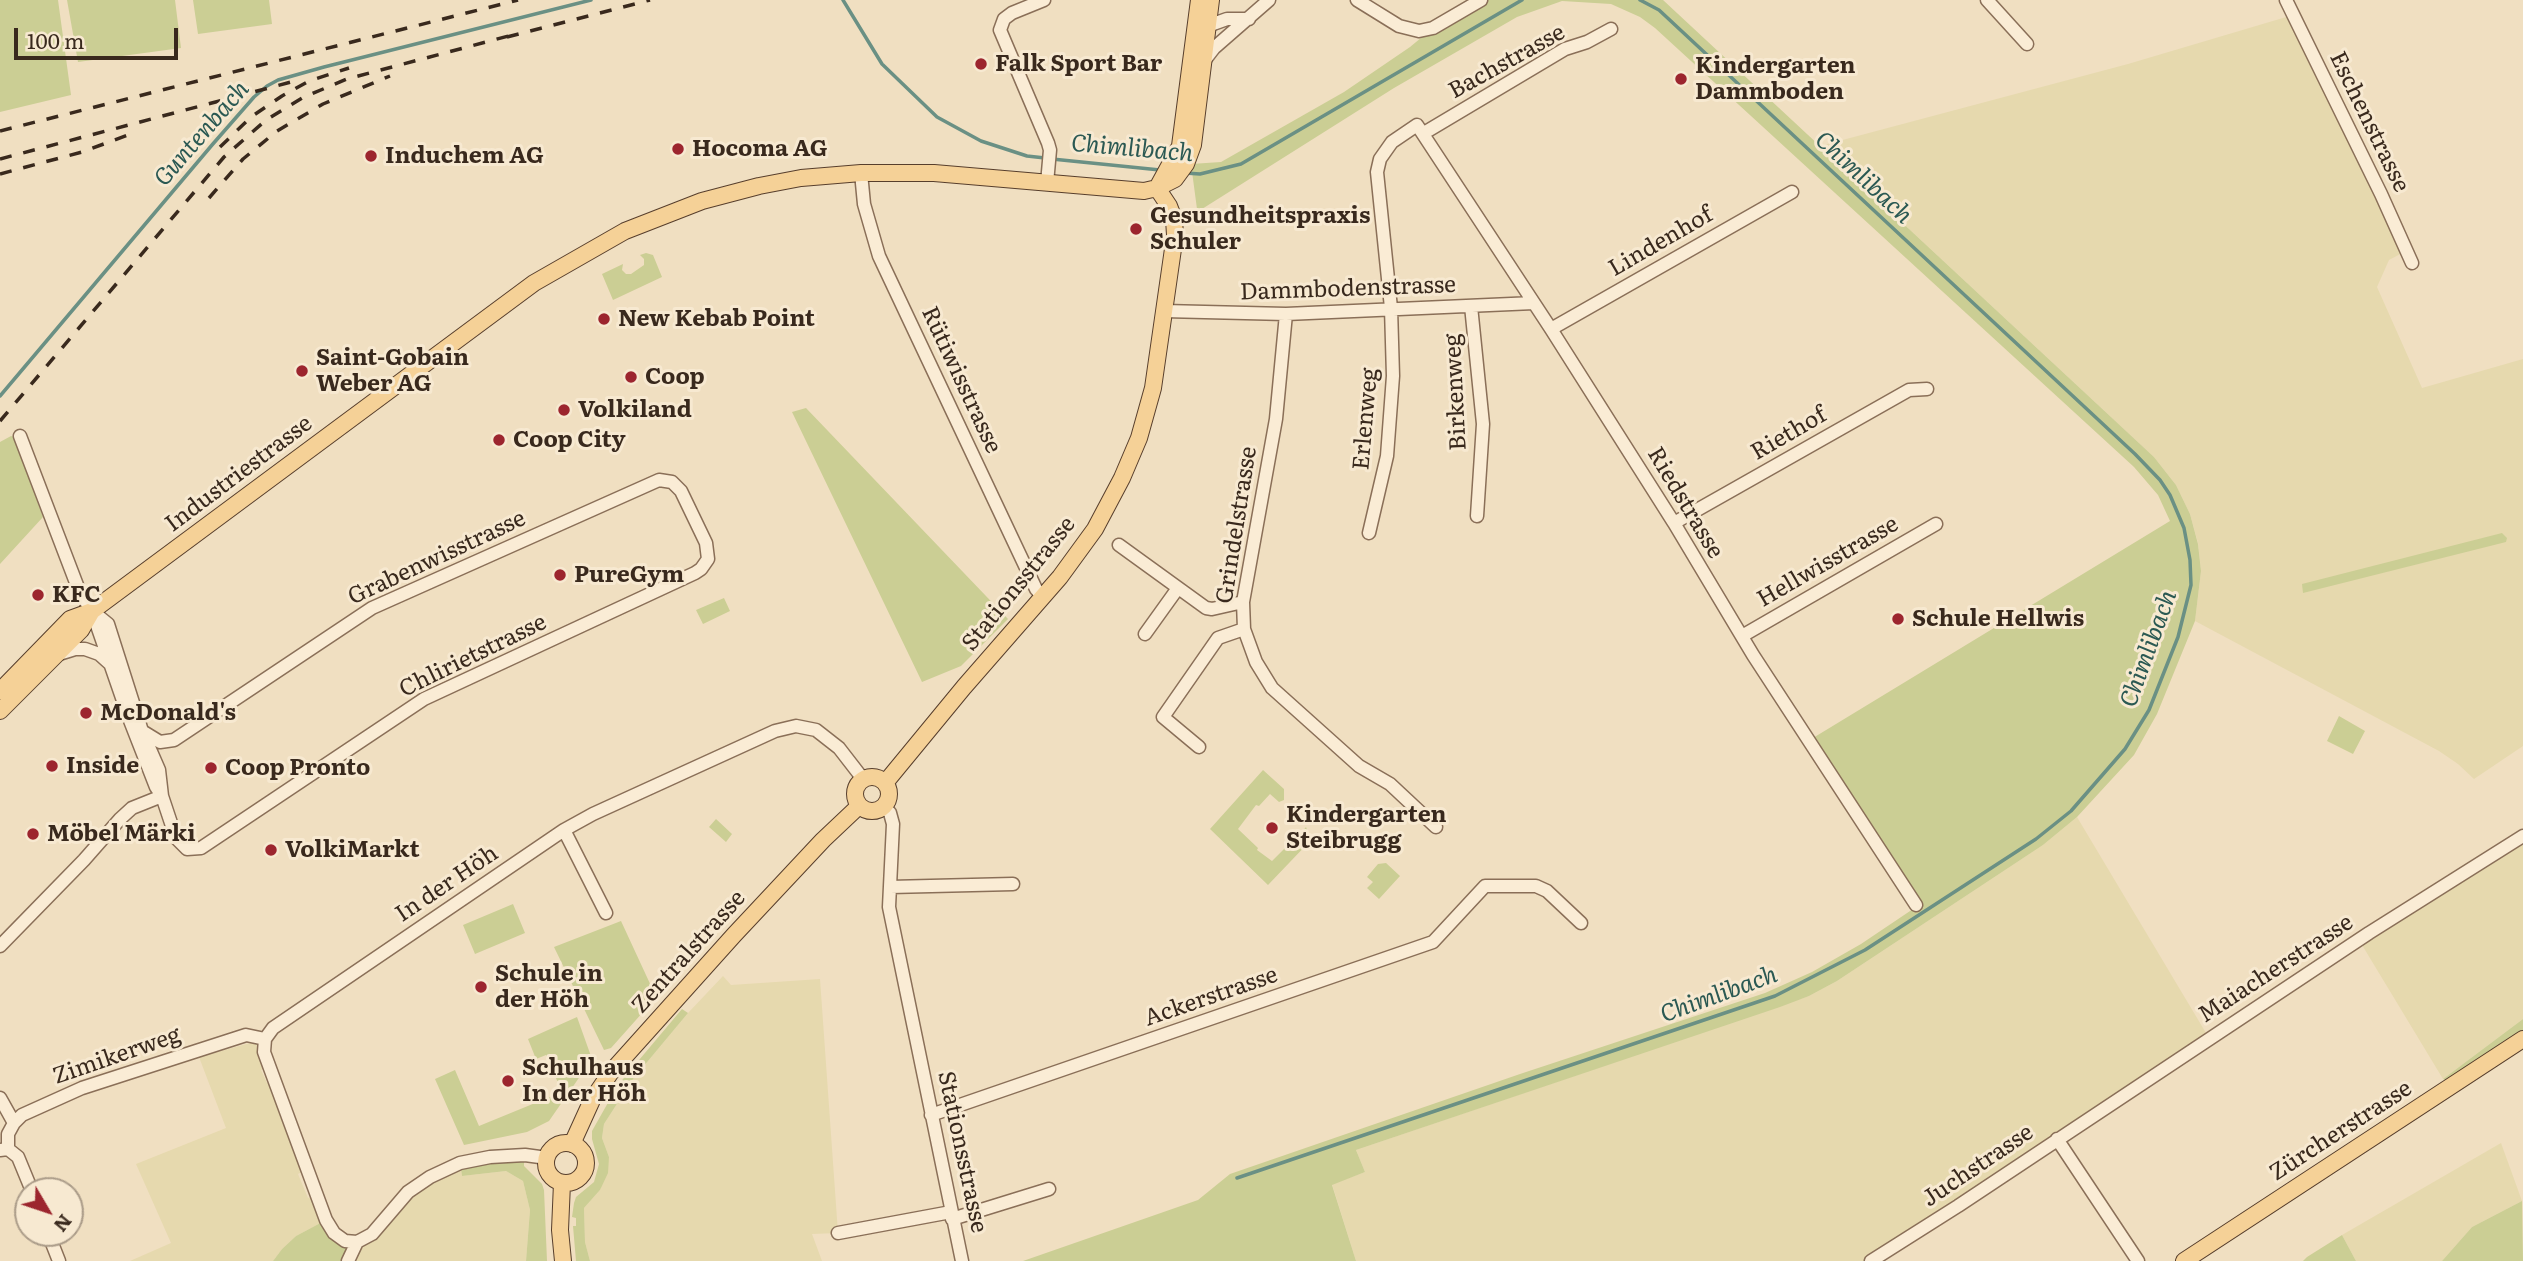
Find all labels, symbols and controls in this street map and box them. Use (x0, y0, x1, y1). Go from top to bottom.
scale bar (18, 14, 182, 58)
street label: Bachstrasse (1444, 19, 1570, 105)
text: 100 m (27, 24, 84, 55)
street label: Eschenstrasse (2323, 47, 2415, 197)
place label: Falk Sport Bar (995, 50, 1162, 78)
place label: Kindergarten Dammboden (1695, 52, 1855, 106)
marker: Falk Sport Bar (973, 56, 989, 72)
marker: Kindergarten Dammboden (1673, 71, 1689, 87)
water label: Guntenbach (149, 76, 255, 192)
water label: Chimlibach (1808, 126, 1918, 230)
water label: Chimlibach (1070, 129, 1194, 169)
place label: Hocoma AG (692, 135, 828, 163)
marker: Hocoma AG (670, 141, 686, 157)
place label: Induchem AG (385, 142, 544, 170)
marker: Induchem AG (363, 148, 379, 164)
street label: Lindenhof (1604, 201, 1718, 283)
place label: Gesundheitspraxis Schuler (1150, 202, 1370, 256)
marker: Gesundheitspraxis Schuler (1128, 221, 1144, 237)
street label: Dammbodenstrasse (1239, 271, 1457, 307)
street label: Rütiwisstrasse (915, 302, 1007, 458)
place label: New Kebab Point (618, 305, 815, 333)
marker: New Kebab Point (596, 311, 612, 327)
street label: Birkenweg (1439, 333, 1473, 451)
place label: Saint-Gobain Weber AG (316, 344, 469, 398)
marker: Saint-Gobain Weber AG (294, 363, 310, 379)
place label: Coop (645, 363, 705, 391)
street label: Erlenweg (1348, 367, 1384, 471)
marker: Coop (623, 369, 639, 385)
place label: Volkiland (578, 396, 692, 424)
street label: Riethof (1746, 401, 1832, 467)
marker: Volkiland (556, 402, 572, 418)
street label: Industriestrasse (160, 410, 318, 538)
place label: Coop City (513, 426, 625, 454)
marker: Coop City (491, 432, 507, 448)
street label: Riedstrasse (1641, 442, 1729, 564)
street label: Grindelstrasse (1211, 444, 1263, 606)
street label: Grabenwisstrasse (344, 505, 530, 611)
street label: Hellwisstrasse (1753, 510, 1903, 614)
street label: Stationsstrasse (956, 511, 1082, 657)
place label: PureGym (574, 561, 684, 589)
marker: PureGym (552, 567, 568, 583)
place label: KFC (52, 581, 101, 609)
marker: KFC (30, 587, 46, 603)
water label: Chimlibach (2115, 587, 2183, 711)
place label: Schule Hellwis (1912, 605, 2084, 633)
street label: Chlirietstrasse (395, 608, 551, 704)
marker: Schule Hellwis (1890, 611, 1906, 627)
place label: McDonald's (100, 699, 236, 727)
marker: McDonald's (78, 705, 94, 721)
place label: Inside (66, 752, 139, 780)
place label: Coop Pronto (225, 754, 370, 782)
marker: Inside (44, 758, 60, 774)
marker: Coop Pronto (203, 760, 219, 776)
place label: Kindergarten Steibrugg (1286, 801, 1446, 855)
place label: Möbel Märki (47, 820, 196, 848)
marker: Kindergarten Steibrugg (1264, 820, 1280, 836)
marker: Möbel Märki (25, 826, 41, 842)
place label: VolkiMarkt (285, 836, 419, 864)
street label: In der Höh (390, 840, 504, 928)
marker: VolkiMarkt (263, 842, 279, 858)
street label: Zentralstrasse (627, 885, 751, 1019)
street label: Maiacherstrasse (2194, 909, 2358, 1029)
place label: Schule in der Höh (495, 960, 603, 1014)
street label: Ackerstrasse (1141, 961, 1281, 1033)
water label: Chimlibach (1657, 961, 1781, 1029)
marker: Schule in der Höh (473, 979, 489, 995)
street label: Zimikerweg (49, 1021, 185, 1091)
place label: Schulhaus In der Höh (522, 1054, 646, 1108)
street label: Stationsstrasse (931, 1069, 993, 1235)
marker: Schulhaus In der Höh (500, 1073, 516, 1089)
street label: Zürcherstrasse (2265, 1075, 2417, 1187)
street label: Juchstrasse (1917, 1119, 2039, 1213)
north arrow (14, 1177, 84, 1247)
text: N (48, 1209, 80, 1239)

